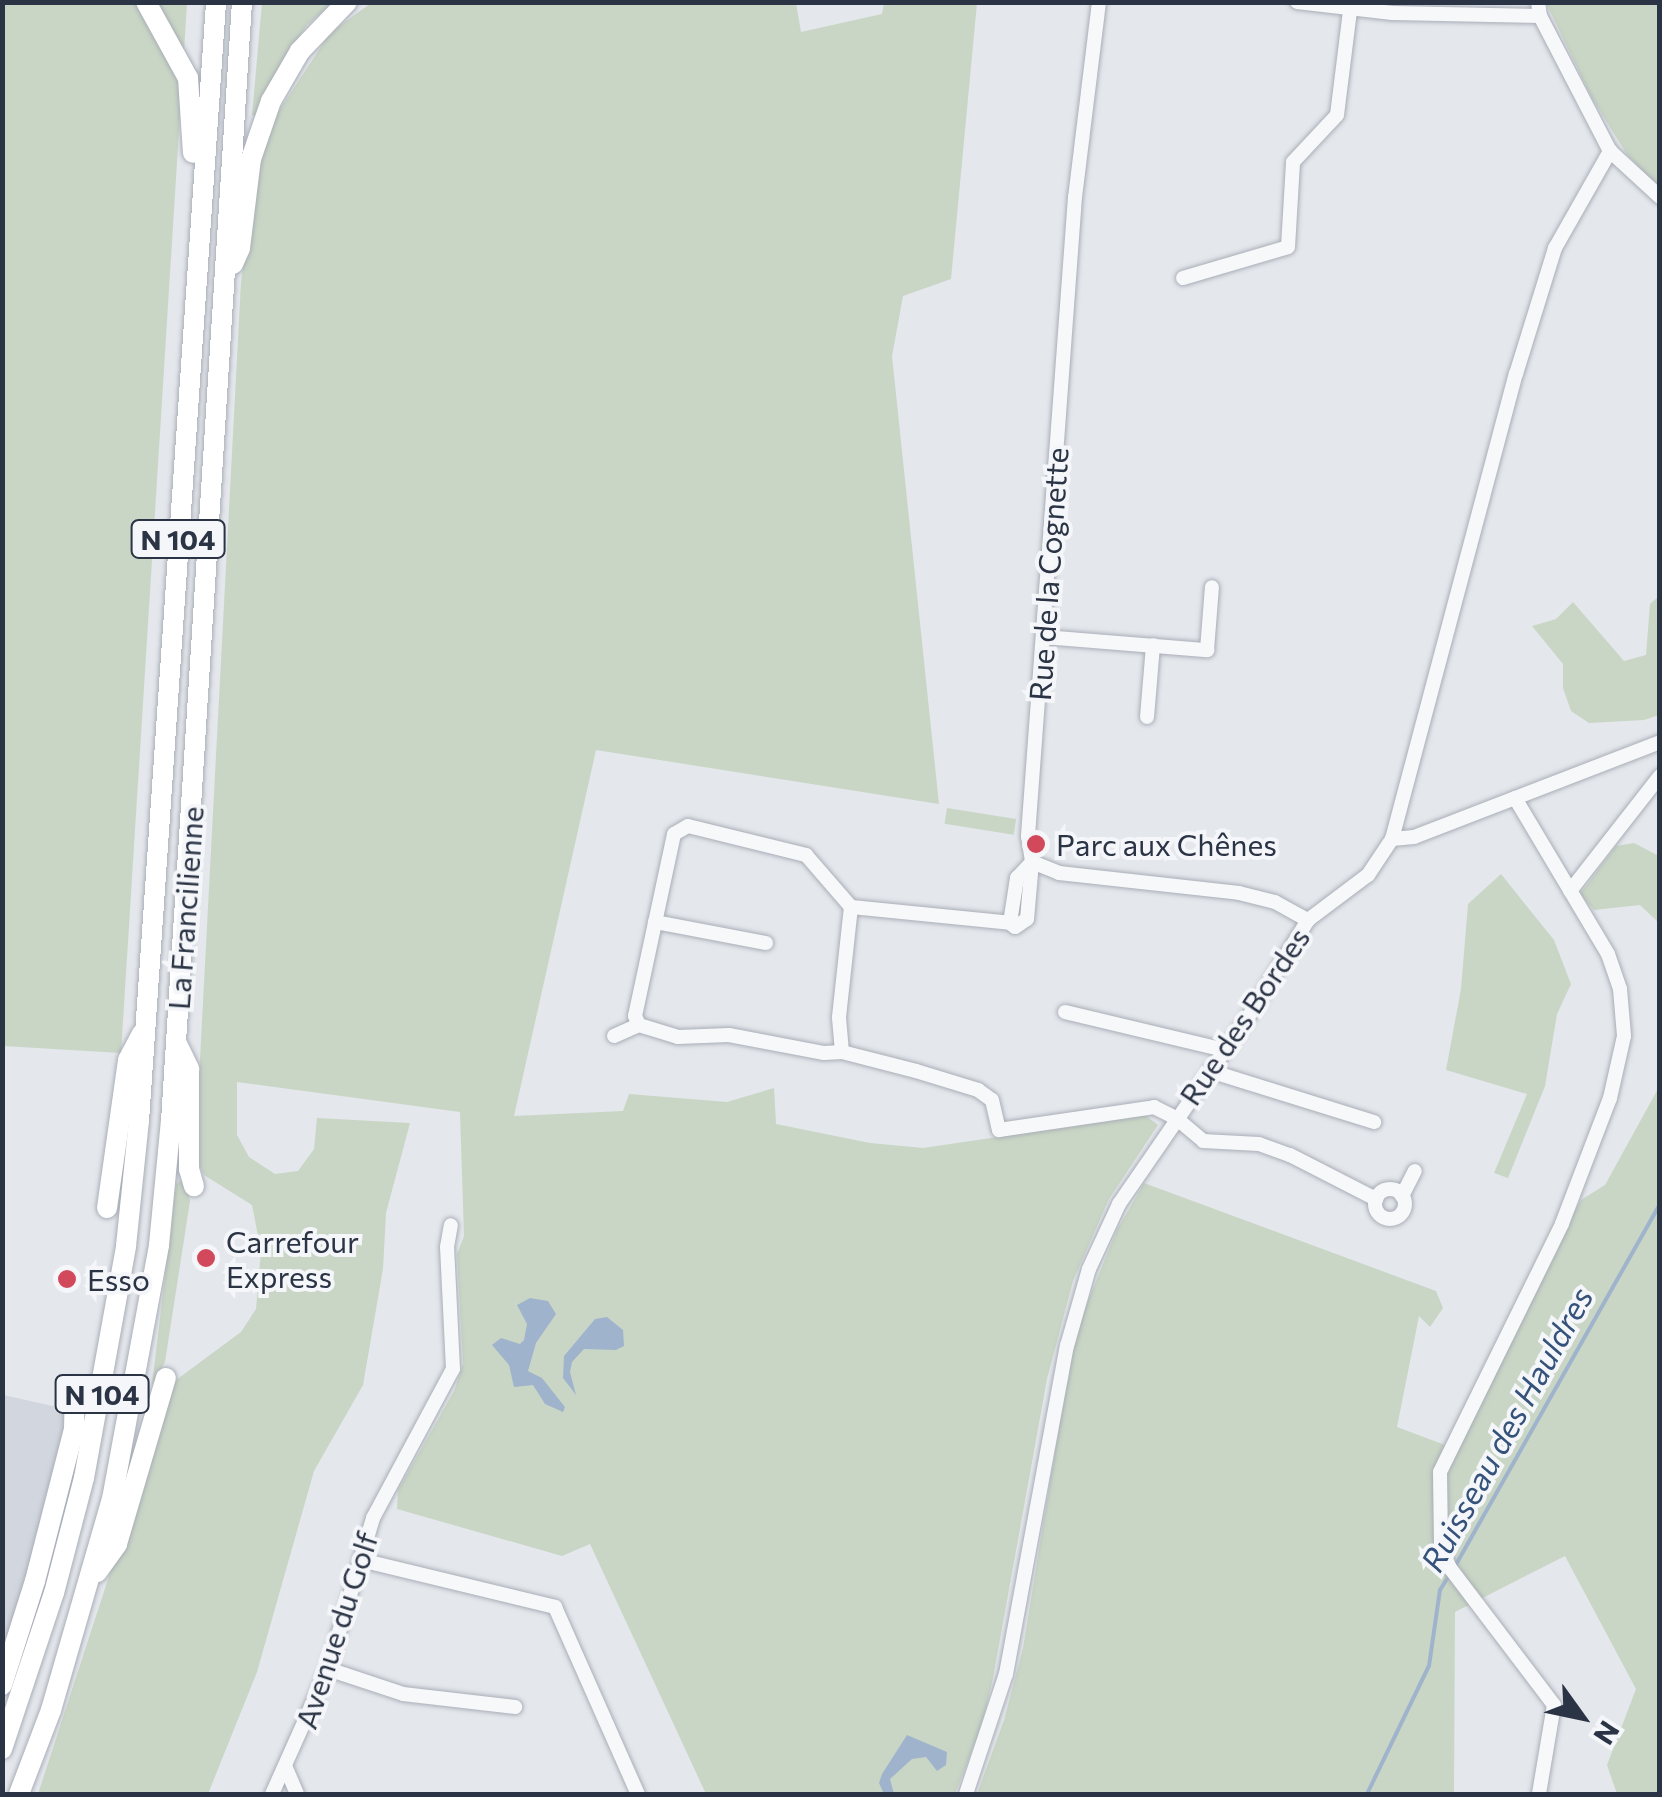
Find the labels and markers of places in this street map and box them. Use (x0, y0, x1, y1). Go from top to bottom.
place label: Parc aux Chênes (1056, 826, 1277, 862)
marker: Parc aux Chênes (1025, 833, 1047, 855)
place label: Carrefour Express (226, 1223, 359, 1294)
marker: Carrefour Express (195, 1247, 217, 1269)
place label: Esso (87, 1261, 150, 1297)
marker: Esso (56, 1268, 78, 1290)

